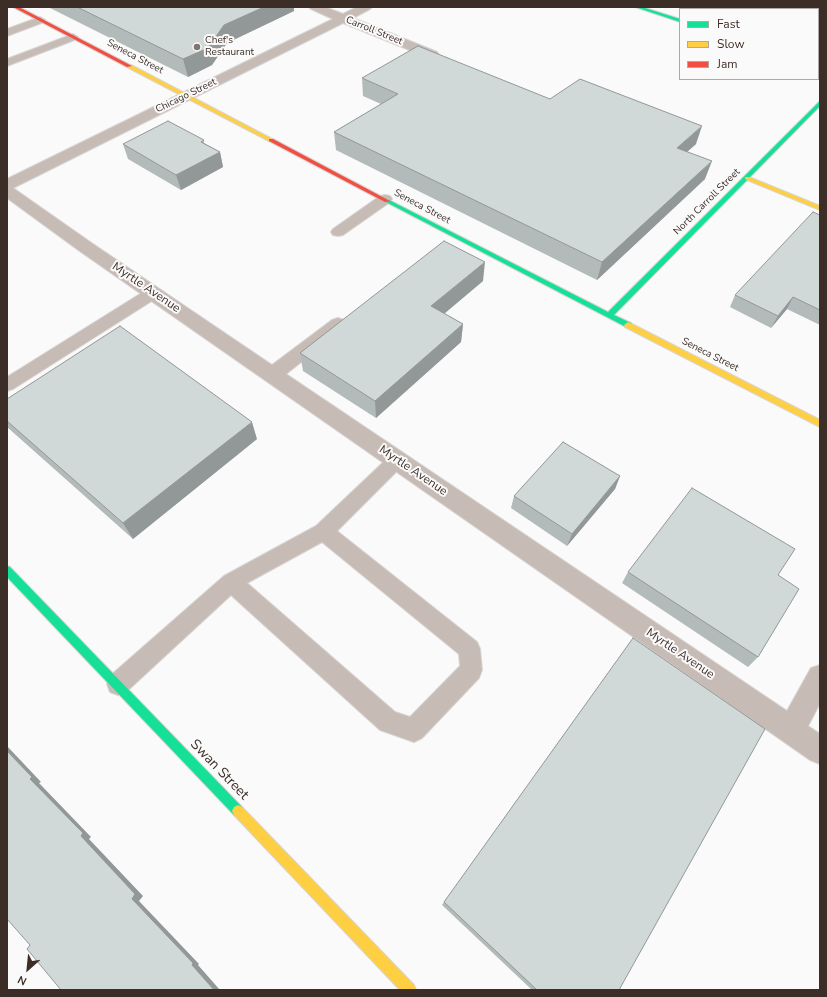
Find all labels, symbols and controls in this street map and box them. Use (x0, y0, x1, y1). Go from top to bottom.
legend (679, 8, 819, 80)
street label: Carroll Street (344, 14, 404, 48)
text: Fast (717, 16, 740, 32)
place label: Chef's Restaurant (205, 35, 254, 58)
text: Slow (717, 36, 745, 52)
street label: Seneca Street (105, 37, 165, 77)
marker: Chef's Restaurant (192, 42, 202, 52)
text: Jam (717, 56, 738, 72)
street label: Chicago Street (154, 76, 218, 116)
street label: North Carroll Street (671, 166, 743, 238)
street label: Seneca Street (392, 187, 452, 227)
street label: Myrtle Avenue (109, 260, 183, 316)
street label: Seneca Street (680, 336, 740, 374)
street label: Myrtle Avenue (376, 443, 450, 499)
street label: Myrtle Avenue (643, 626, 717, 682)
street label: Swan Street (186, 736, 252, 804)
north arrow (8, 949, 48, 989)
text: N (15, 972, 29, 989)

